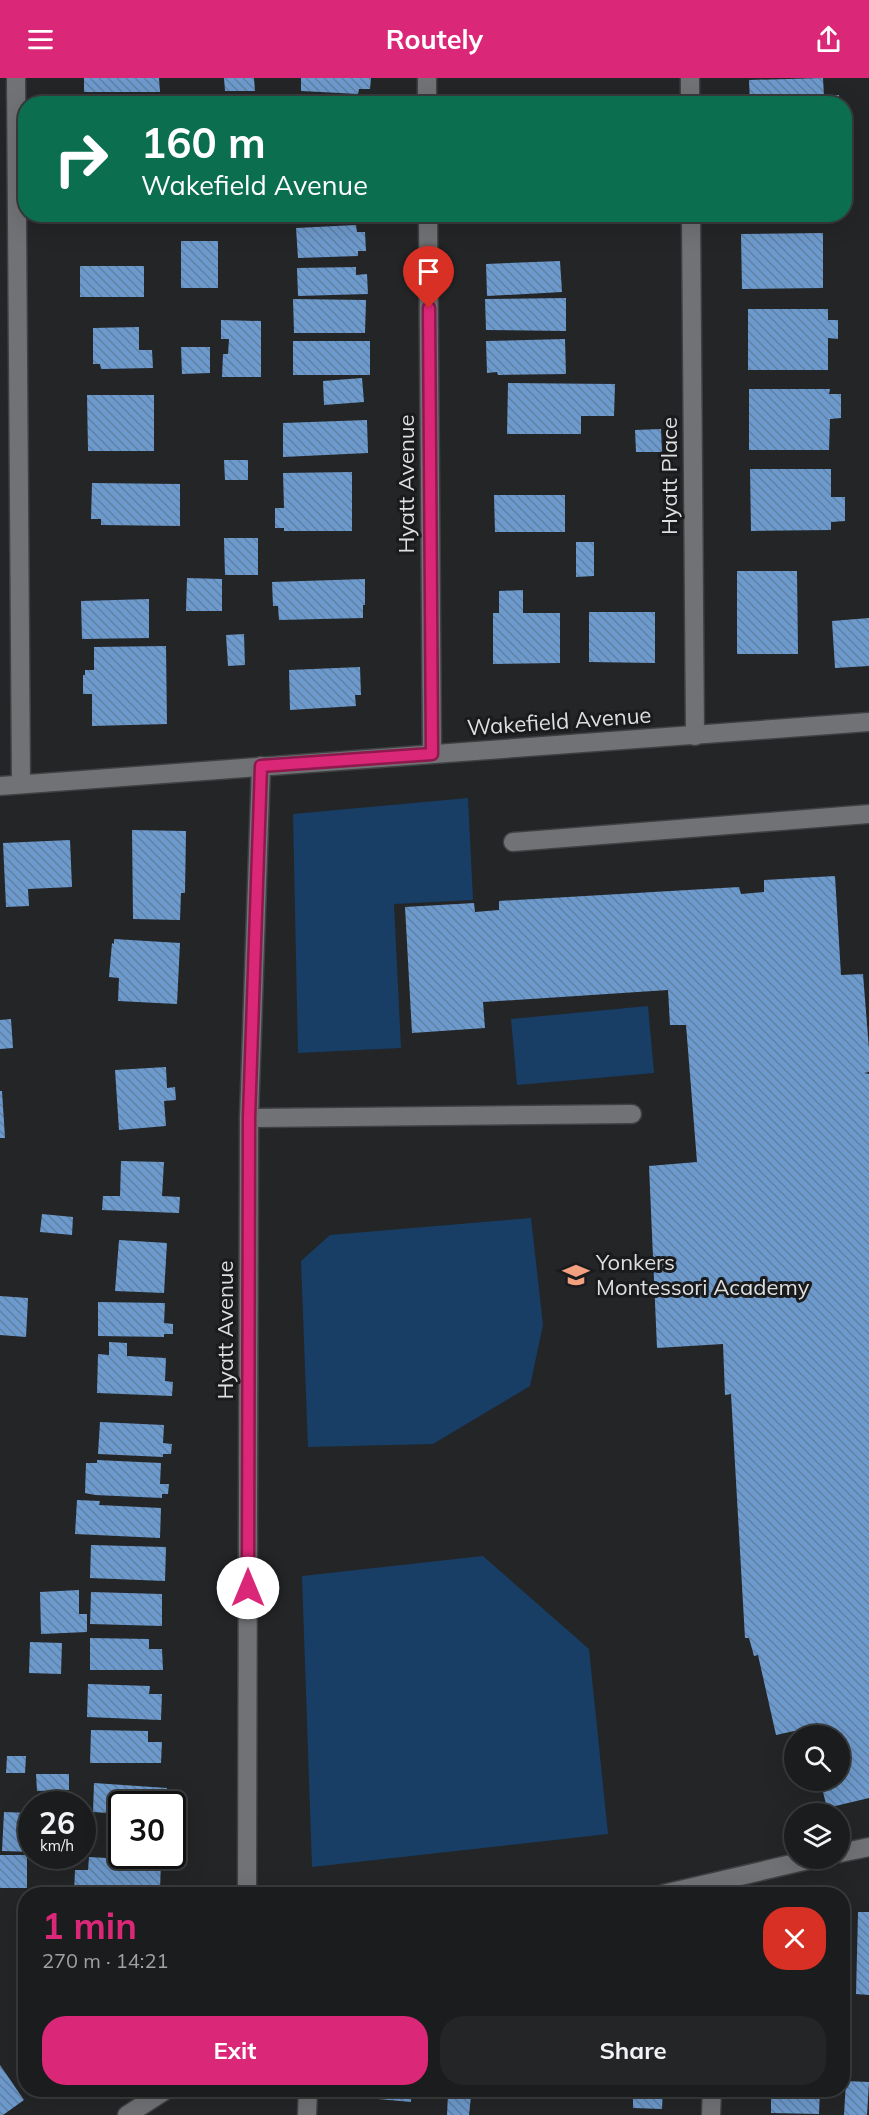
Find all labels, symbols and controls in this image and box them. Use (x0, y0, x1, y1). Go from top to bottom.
text: Routely (386, 22, 483, 56)
icon: menu (24, 23, 57, 56)
icon: share (812, 23, 845, 56)
text: 160 m (141, 116, 266, 169)
icon: right (42, 120, 120, 198)
text: Wakefield Avenue (141, 168, 368, 202)
pin (403, 246, 454, 308)
icon: arrive (412, 255, 445, 288)
street label: Hyatt Avenue (392, 415, 420, 554)
street label: Hyatt Place (655, 417, 683, 535)
street label: Wakefield Avenue (466, 701, 652, 741)
place label: Yonkers Montessori Academy (595, 1248, 810, 1301)
school or university icon: Yonkers Montessori Academy (561, 1260, 591, 1290)
street label: Hyatt Avenue (211, 1261, 239, 1400)
position arrow (216, 1556, 280, 1620)
map controls (784, 1725, 850, 1869)
button: search (784, 1725, 850, 1791)
speed limit sign: 30 (108, 1791, 186, 1869)
button: layers (784, 1803, 850, 1869)
text: 26 (39, 1804, 75, 1842)
text: km/h (40, 1836, 74, 1855)
text: 1 min (42, 1903, 137, 1948)
button: close (763, 1907, 826, 1970)
text: 270 m · 14:21 (42, 1948, 168, 1973)
button: Exit (42, 2016, 428, 2085)
button: Share (440, 2016, 826, 2085)

